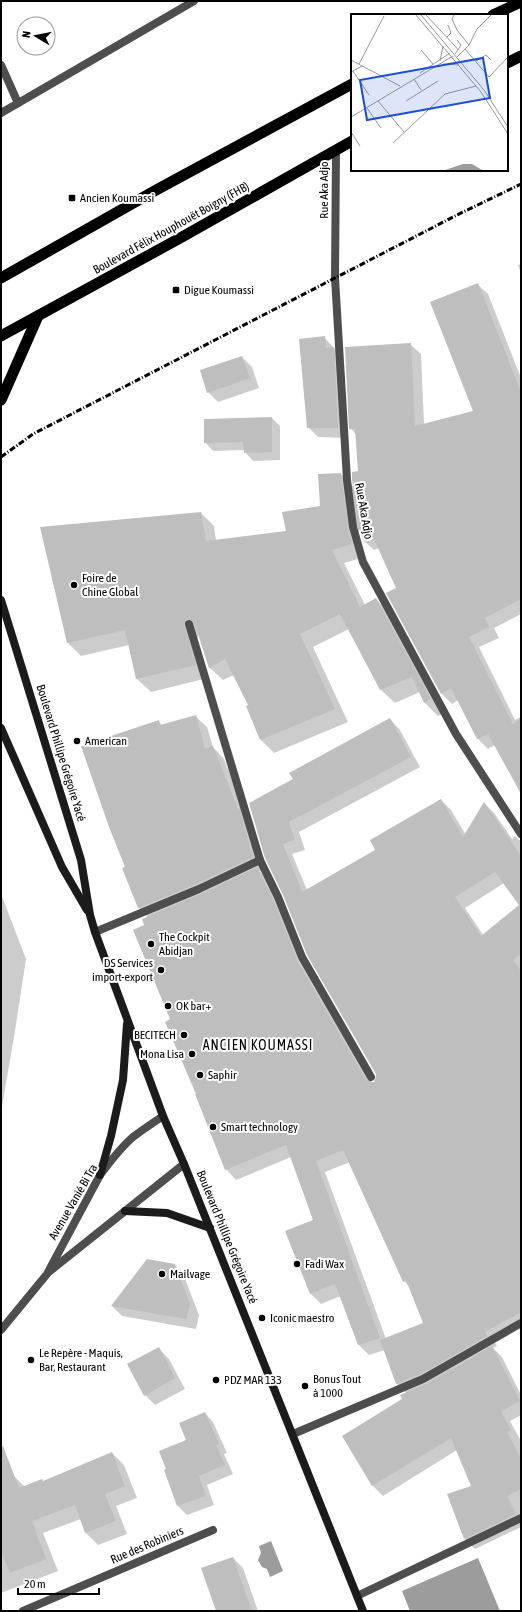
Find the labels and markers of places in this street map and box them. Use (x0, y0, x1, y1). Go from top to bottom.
place label: Ancien Koumassi (80, 191, 154, 205)
marker: Ancien Koumassi (67, 193, 77, 203)
place label: Digue Koumassi (184, 283, 254, 297)
marker: Digue Koumassi (171, 285, 181, 295)
place label: Foire de Chine Global (82, 571, 139, 599)
marker: Foire de Chine Global (69, 580, 79, 590)
place label: American (85, 734, 127, 748)
marker: American (72, 736, 82, 746)
place label: The Cockpit Abidjan (159, 930, 210, 958)
marker: The Cockpit Abidjan (146, 939, 156, 949)
place label: DS Services import-export (92, 956, 154, 984)
marker: DS Services import-export (156, 965, 166, 975)
place label: OK bar+ (176, 999, 212, 1013)
marker: OK bar+ (163, 1001, 173, 1011)
place label: BECITECH (134, 1028, 176, 1042)
marker: BECITECH (179, 1030, 189, 1040)
place label: Mona Lisa (140, 1047, 184, 1061)
marker: Mona Lisa (187, 1049, 197, 1059)
place label: Saphir (208, 1068, 237, 1082)
marker: Saphir (195, 1070, 205, 1080)
place label: Smart technology (221, 1120, 298, 1134)
marker: Smart technology (208, 1122, 218, 1132)
place label: Fadi Wax (305, 1257, 344, 1271)
marker: Fadi Wax (292, 1259, 302, 1269)
place label: Mailvage (170, 1267, 210, 1281)
marker: Mailvage (157, 1269, 167, 1279)
place label: Iconic maestro (270, 1311, 335, 1325)
marker: Iconic maestro (257, 1313, 267, 1323)
place label: Le Repère - Maquis, Bar, Restaurant (39, 1346, 123, 1374)
marker: Le Repère - Maquis, Bar, Restaurant (26, 1355, 36, 1365)
place label: Bonus Tout à 1000 (313, 1372, 362, 1400)
place label: PDZ MAR 133 (224, 1373, 282, 1387)
marker: PDZ MAR 133 (211, 1375, 221, 1385)
marker: Bonus Tout à 1000 (300, 1381, 310, 1391)

